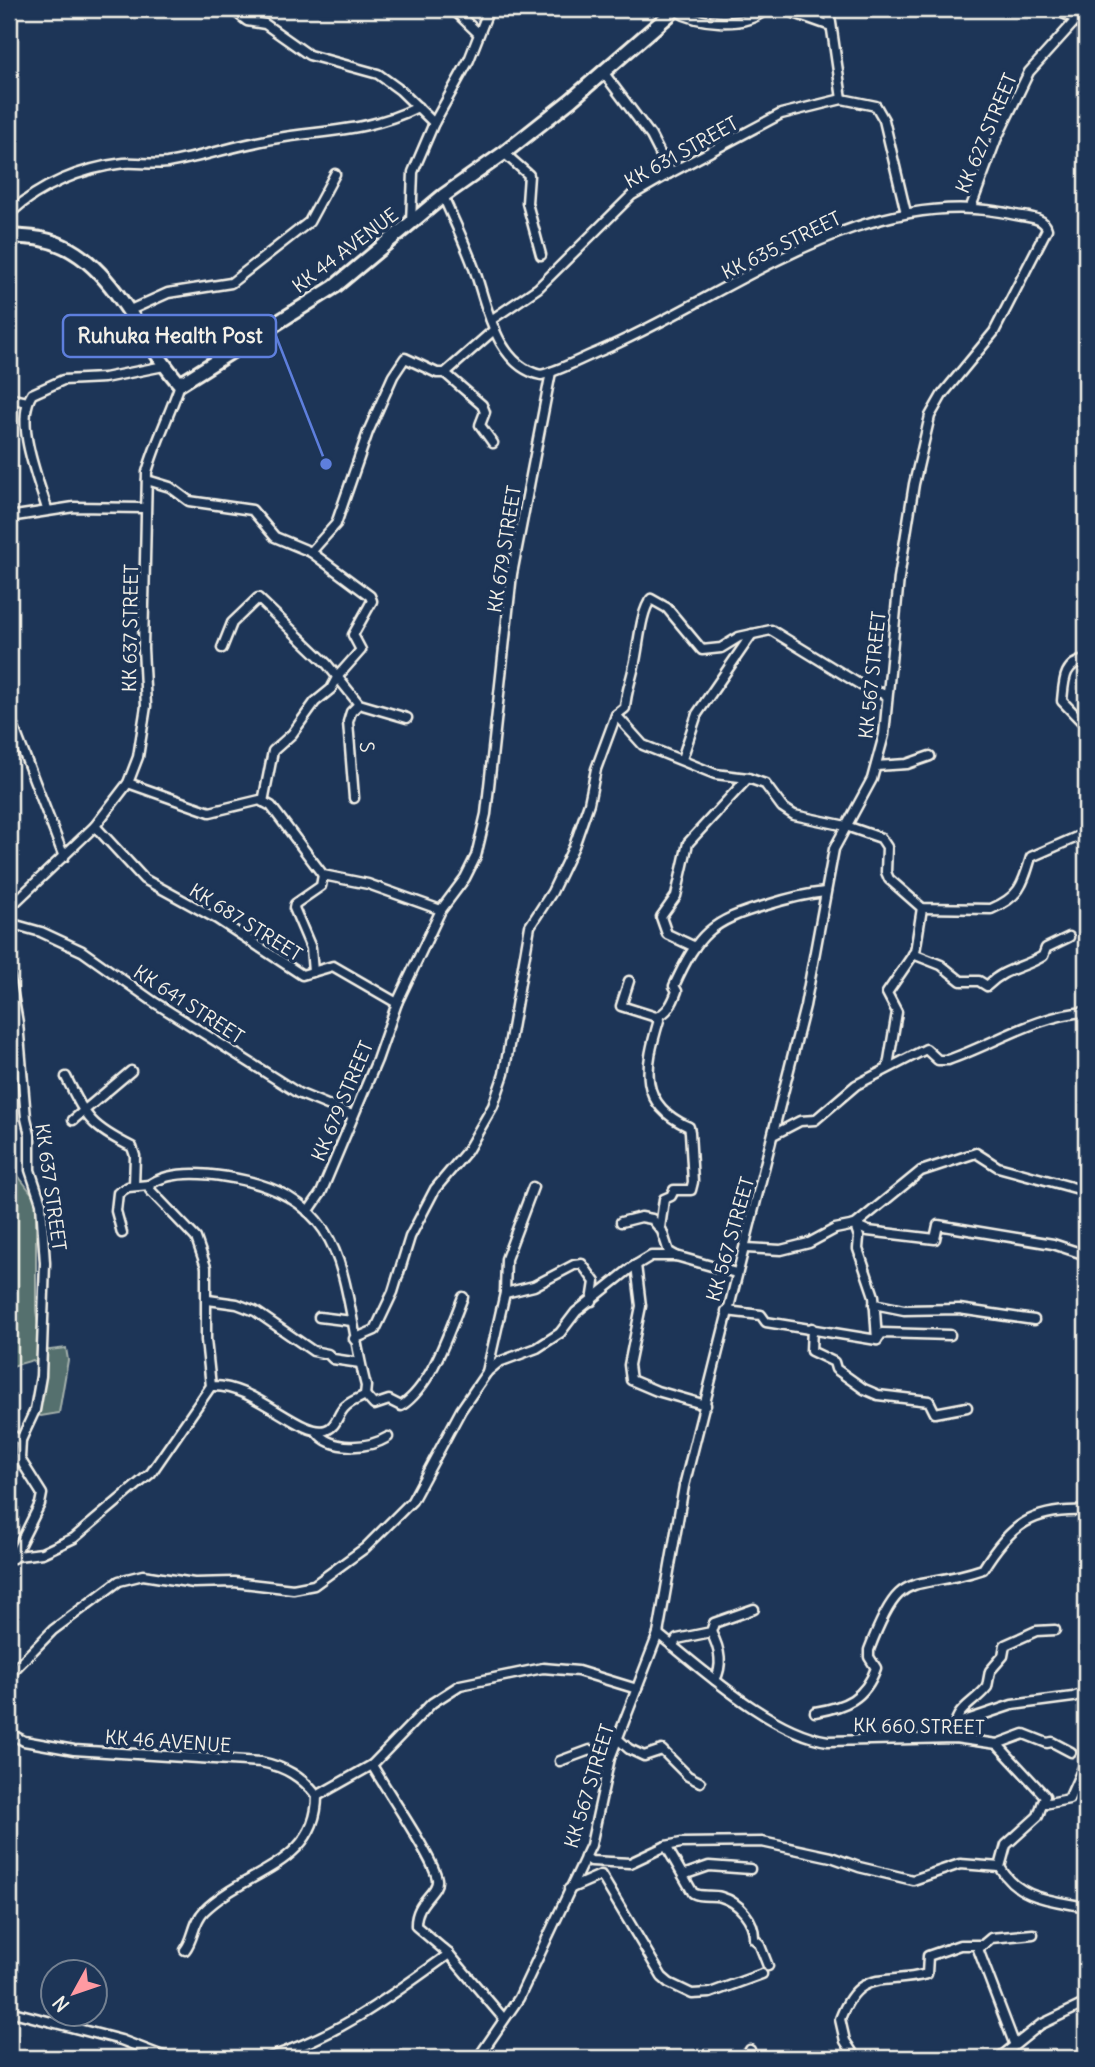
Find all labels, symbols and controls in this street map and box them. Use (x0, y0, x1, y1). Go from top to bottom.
street label: KK 627 STREET (950, 69, 1022, 197)
street label: KK 631 STREET (620, 111, 742, 193)
street label: KK 44 AVENUE (287, 202, 403, 298)
street label: KK 635 STREET (717, 206, 845, 284)
callout: Ruhuka Health Post (63, 315, 276, 357)
text: Ruhuka Health Post (77, 322, 263, 349)
street label: KK 679 STREET (482, 484, 526, 614)
street label: KK 637 STREET (117, 564, 143, 692)
street label: KK 567 STREET (853, 610, 891, 740)
street label: S (354, 740, 380, 754)
street label: KK 687 STREET (185, 878, 307, 966)
street label: KK 641 STREET (129, 959, 249, 1049)
street label: KK 679 STREET (306, 1037, 378, 1165)
street label: KK 637 STREET (30, 1122, 72, 1252)
street label: KK 567 STREET (701, 1174, 759, 1304)
street label: KK 660 STREET (853, 1713, 985, 1739)
street label: KK 567 STREET (559, 1721, 619, 1851)
street label: KK 46 AVENUE (104, 1725, 232, 1757)
north arrow (38, 1958, 108, 2028)
text: N (48, 1991, 74, 2017)

